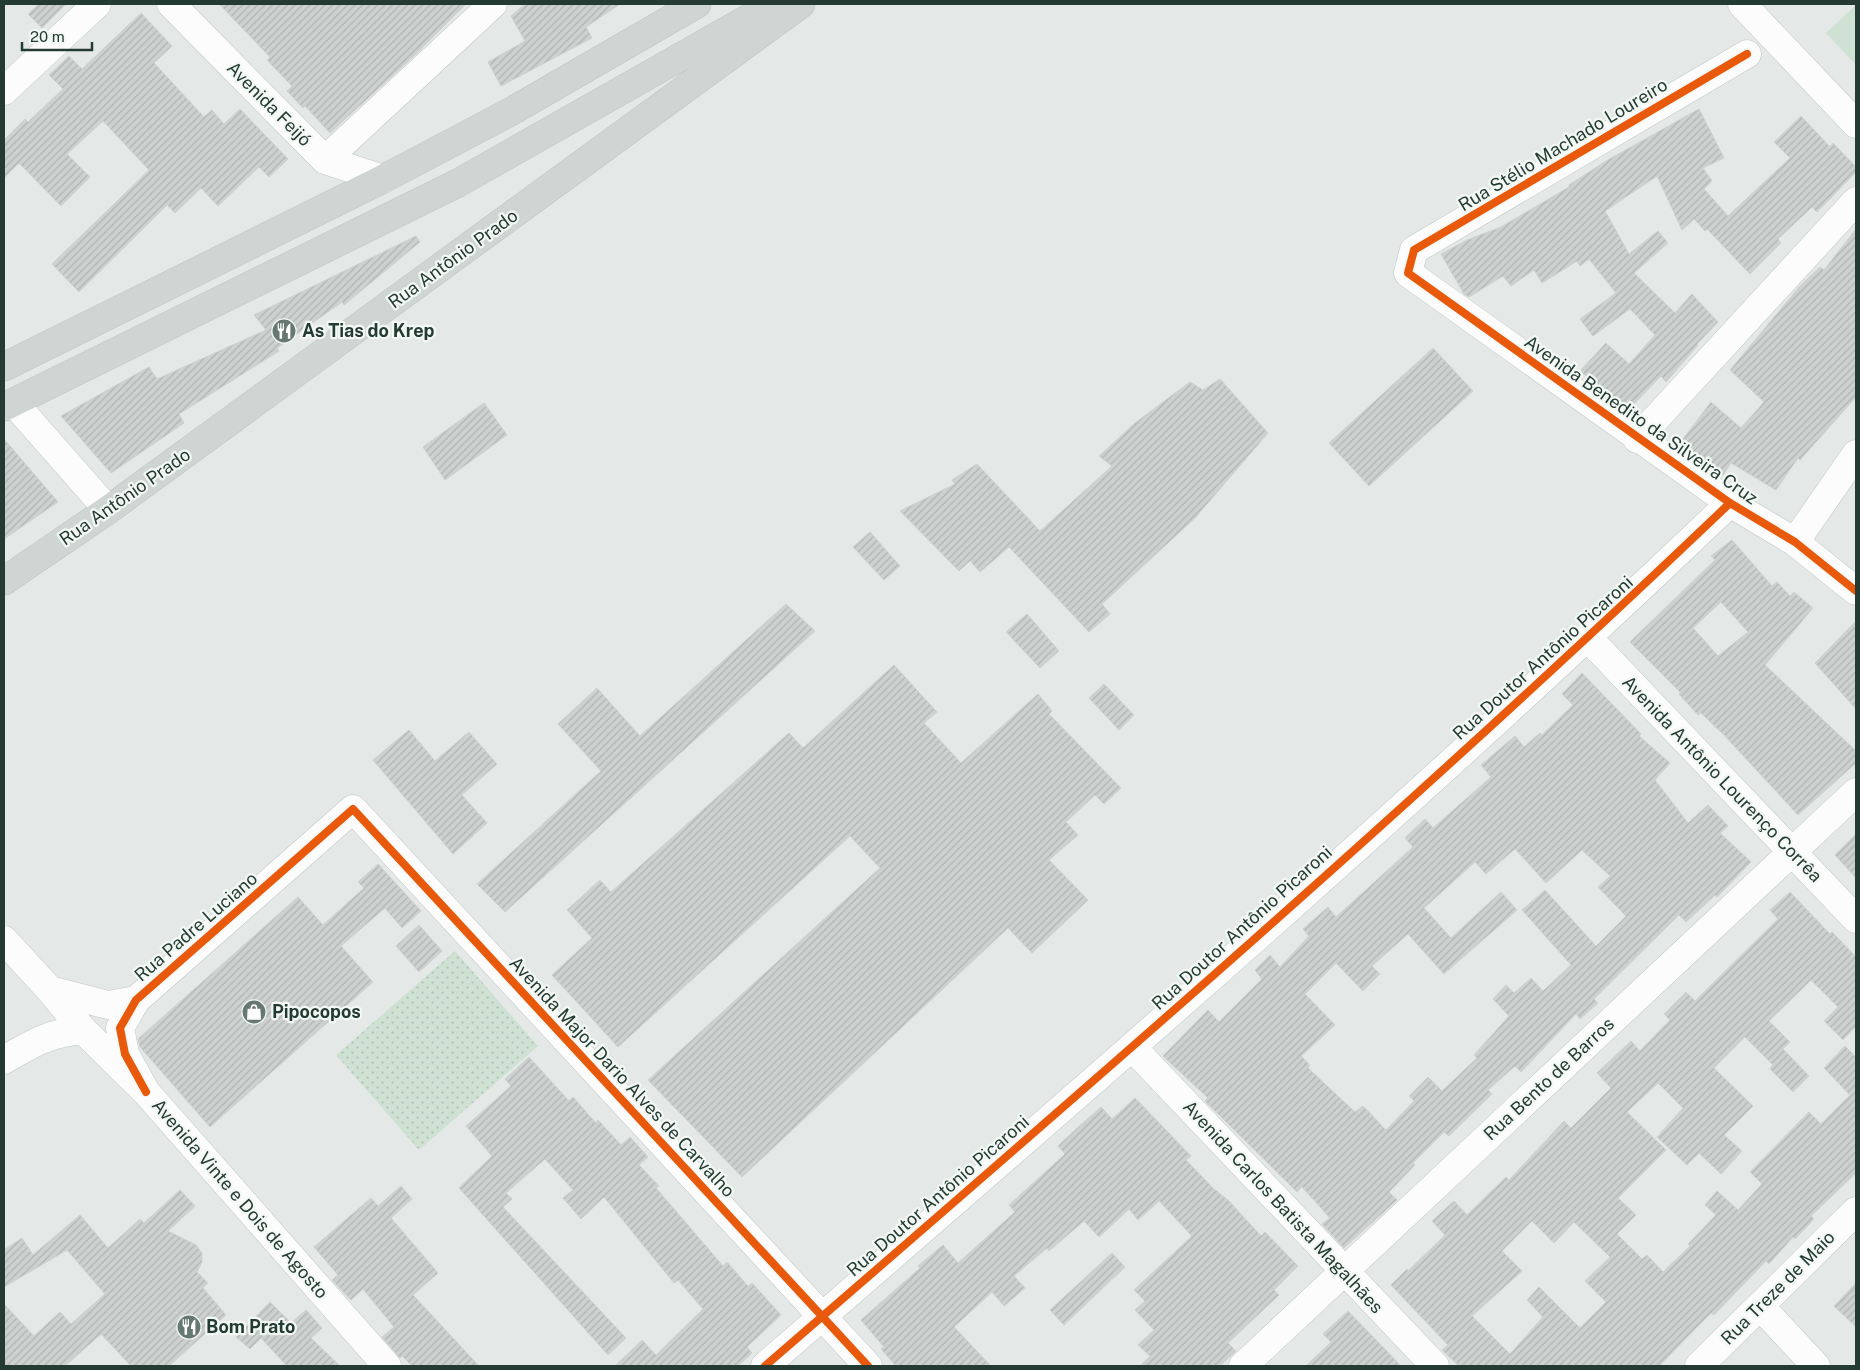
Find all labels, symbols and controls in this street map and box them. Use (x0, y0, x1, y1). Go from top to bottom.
scale bar (22, 20, 92, 52)
text: 20 m (30, 28, 65, 45)
street label: Avenida Feijó (223, 57, 316, 150)
street label: Rua Stélio Machado Loureiro (1454, 74, 1671, 215)
street label: Rua Antônio Prado (384, 205, 522, 313)
restaurant icon: As Tias do Krep (271, 318, 297, 344)
place label: As Tias do Krep (302, 320, 435, 341)
street label: Avenida Benedito da Silveira Cruz (1521, 331, 1762, 508)
street label: Rua Antônio Prado (55, 444, 194, 550)
street label: Rua Doutor Antônio Picaroni (1448, 571, 1637, 744)
street label: Avenida Antônio Lourenço Corrêa (1618, 671, 1827, 886)
street label: Rua Doutor Antônio Picaroni (1147, 841, 1336, 1014)
street label: Rua Padre Luciano (130, 868, 261, 986)
street label: Avenida Major Dario Alves de Carvalho (505, 952, 739, 1201)
shop icon: Pipocopos (241, 999, 267, 1025)
place label: Pipocopos (272, 1001, 361, 1022)
street label: Rua Bento de Barros (1479, 1013, 1618, 1144)
street label: Avenida Vinte e Dois de Agosto (148, 1095, 333, 1303)
street label: Avenida Carlos Batista Magalhães (1179, 1096, 1388, 1317)
street label: Rua Doutor Antônio Picaroni (842, 1111, 1033, 1281)
street label: Rua Treze de Maio (1716, 1226, 1839, 1349)
restaurant icon: Bom Prato (176, 1314, 202, 1340)
place label: Bom Prato (206, 1316, 295, 1337)

